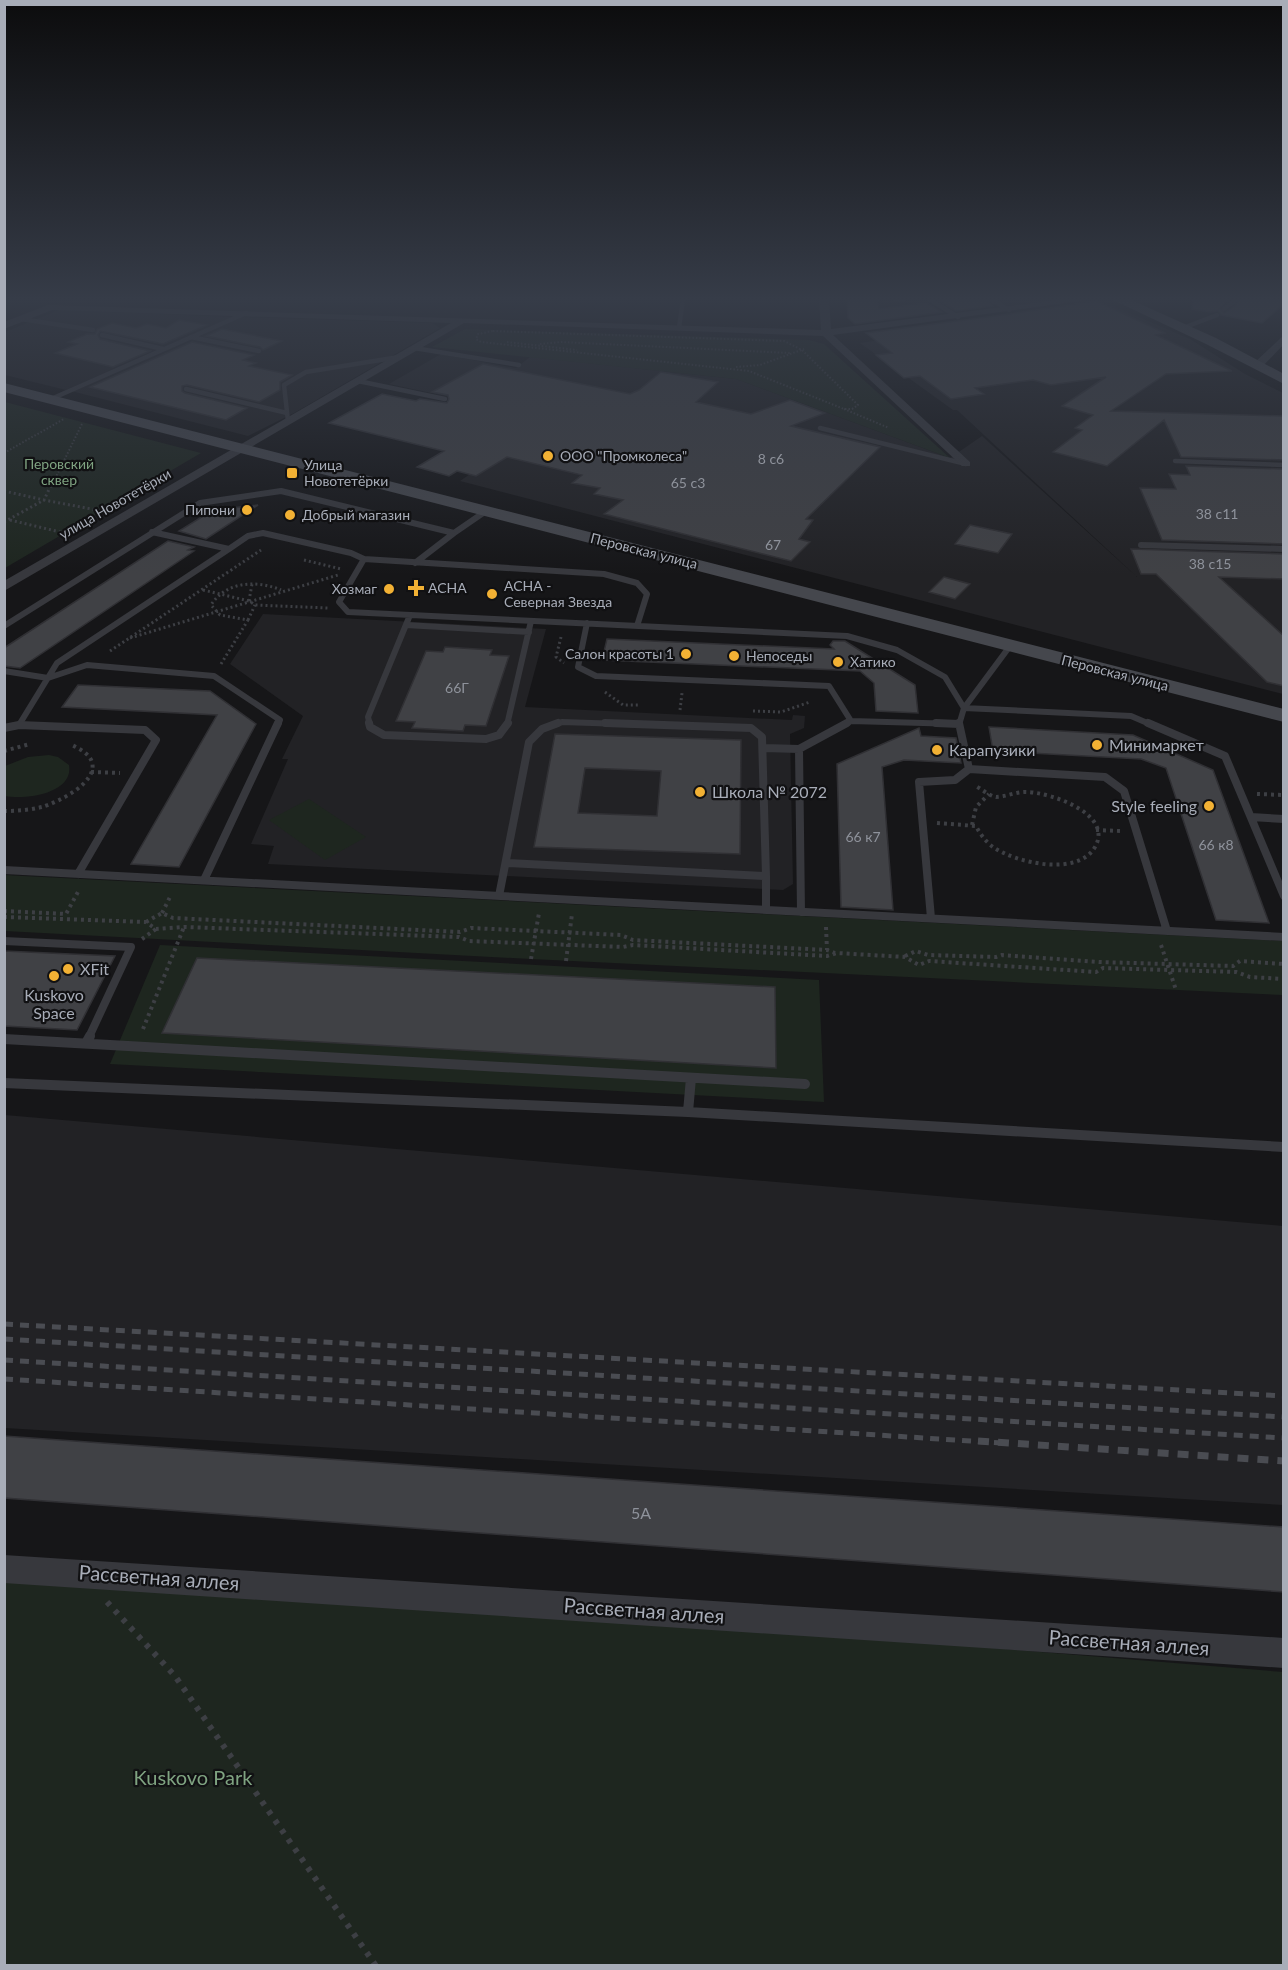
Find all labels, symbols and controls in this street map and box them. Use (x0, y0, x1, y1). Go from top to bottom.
place label: ООО "Промколеса" (560, 447, 687, 464)
marker: ООО "Промколеса" (541, 449, 555, 463)
house number: 8 с6 (758, 450, 784, 467)
park label: Перовский сквер (24, 455, 94, 488)
place label: Улица Новотетёрки (304, 456, 388, 489)
street label: улица Новотетёрки (56, 465, 174, 542)
marker: Улица Новотетёрки (285, 466, 299, 480)
house number: 65 с3 (671, 474, 705, 491)
place label: Пипони (185, 501, 235, 518)
marker: Пипони (240, 503, 254, 517)
house number: 38 с11 (1196, 505, 1238, 522)
place label: Добрый магазин (302, 506, 410, 523)
marker: Добрый магазин (283, 508, 297, 522)
street label: Перовская улица (589, 529, 699, 572)
house number: 67 (765, 536, 781, 553)
house number: 38 с15 (1189, 555, 1231, 572)
place label: АСНА - Северная Звезда (504, 577, 612, 610)
place label: АСНА (428, 579, 467, 596)
place label: Хозмаг (332, 580, 377, 597)
marker: АСНА (409, 581, 423, 595)
marker: Хозмаг (382, 582, 396, 596)
marker: АСНА - Северная Звезда (485, 587, 499, 601)
place label: Салон красоты 1 (565, 645, 674, 662)
marker: Салон красоты 1 (679, 647, 693, 661)
place label: Непоседы (746, 647, 812, 664)
marker: Непоседы (727, 649, 741, 663)
street label: Перовская улица (1060, 651, 1170, 694)
place label: Хатико (850, 653, 896, 670)
marker: Хатико (831, 655, 845, 669)
house number: 66Г (445, 679, 469, 696)
place label: Минимаркет (1109, 735, 1204, 754)
marker: Минимаркет (1090, 738, 1104, 752)
place label: Карапузики (949, 740, 1036, 759)
marker: Карапузики (930, 743, 944, 757)
place label: Школа № 2072 (712, 782, 827, 801)
marker: Школа № 2072 (693, 785, 707, 799)
place label: Style feeling (1111, 796, 1197, 815)
marker: Style feeling (1202, 799, 1216, 813)
house number: 66 к7 (845, 828, 881, 845)
house number: 66 к8 (1198, 836, 1234, 853)
place label: XFit (80, 959, 109, 978)
marker: XFit (61, 962, 75, 976)
marker: Kuskovo Space (47, 969, 61, 983)
place label: Kuskovo Space (24, 985, 84, 1022)
house number: 5А (631, 1503, 651, 1522)
street label: Рассветная аллея (78, 1559, 240, 1595)
street label: Рассветная аллея (563, 1592, 725, 1628)
street label: Рассветная аллея (1048, 1624, 1210, 1660)
park label: Kuskovo Park (134, 1765, 253, 1789)

